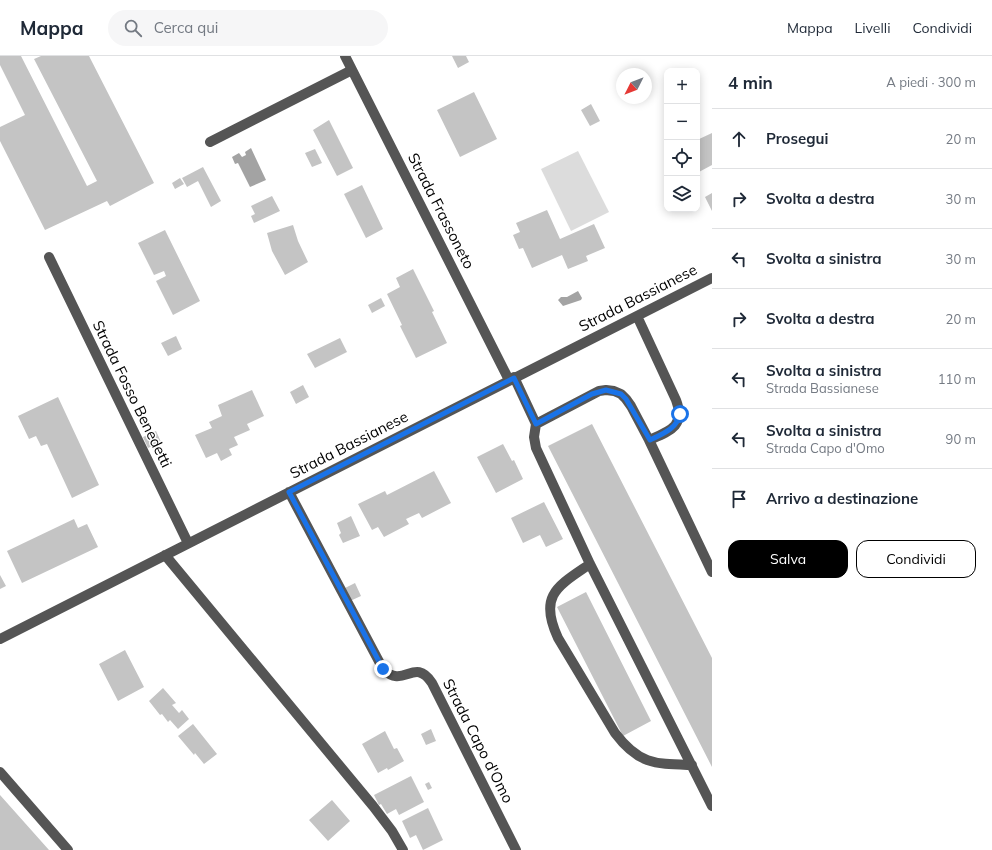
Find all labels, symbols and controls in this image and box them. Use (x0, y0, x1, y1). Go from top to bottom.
search box (108, 10, 388, 46)
text: Mappa (20, 16, 84, 40)
icon: search (122, 17, 144, 39)
text: Cerca qui (154, 18, 218, 37)
text: Mappa (787, 19, 833, 37)
text: Livelli (855, 19, 890, 37)
text: Condividi (912, 19, 972, 37)
north arrow (616, 68, 652, 104)
map controls (664, 68, 700, 212)
button: + (664, 68, 700, 104)
text: 4 min (728, 72, 773, 93)
text: A piedi · 300 m (886, 74, 976, 90)
button: − (664, 104, 700, 140)
icon: ahead (728, 128, 750, 150)
text: Prosegui (766, 129, 828, 148)
text: 20 m (946, 131, 976, 147)
button: locate (664, 140, 700, 176)
street label: Strada Frassoneto (404, 150, 479, 272)
button: layers (664, 176, 700, 212)
icon: right (728, 188, 750, 210)
text: Svolta a destra (766, 189, 875, 208)
text: 30 m (946, 191, 976, 207)
icon: left (728, 248, 750, 270)
text: Svolta a sinistra (766, 249, 882, 268)
text: 30 m (946, 251, 976, 267)
street label: Strada Bassianese (576, 260, 700, 336)
icon: right (728, 308, 750, 330)
text: Svolta a destra (766, 309, 875, 328)
text: 20 m (946, 311, 976, 327)
street label: Strada Fosso Benedetti (89, 317, 176, 470)
text: Svolta a sinistra (766, 361, 882, 380)
icon: left (728, 368, 750, 390)
text: 110 m (938, 371, 976, 387)
text: Strada Bassianese (766, 380, 879, 396)
route start (671, 405, 689, 423)
street label: Strada Bassianese (287, 407, 411, 483)
text: Svolta a sinistra (766, 421, 882, 440)
icon: left (728, 428, 750, 450)
text: 90 m (946, 431, 976, 447)
text: Strada Capo d'Omo (766, 440, 885, 456)
icon: arrive (728, 488, 750, 510)
text: Arrivo a destinazione (766, 489, 918, 508)
button: Salva (728, 540, 848, 578)
button: Condividi (856, 540, 976, 578)
route end (374, 660, 392, 678)
street label: Strada Capo d'Omo (439, 675, 518, 806)

